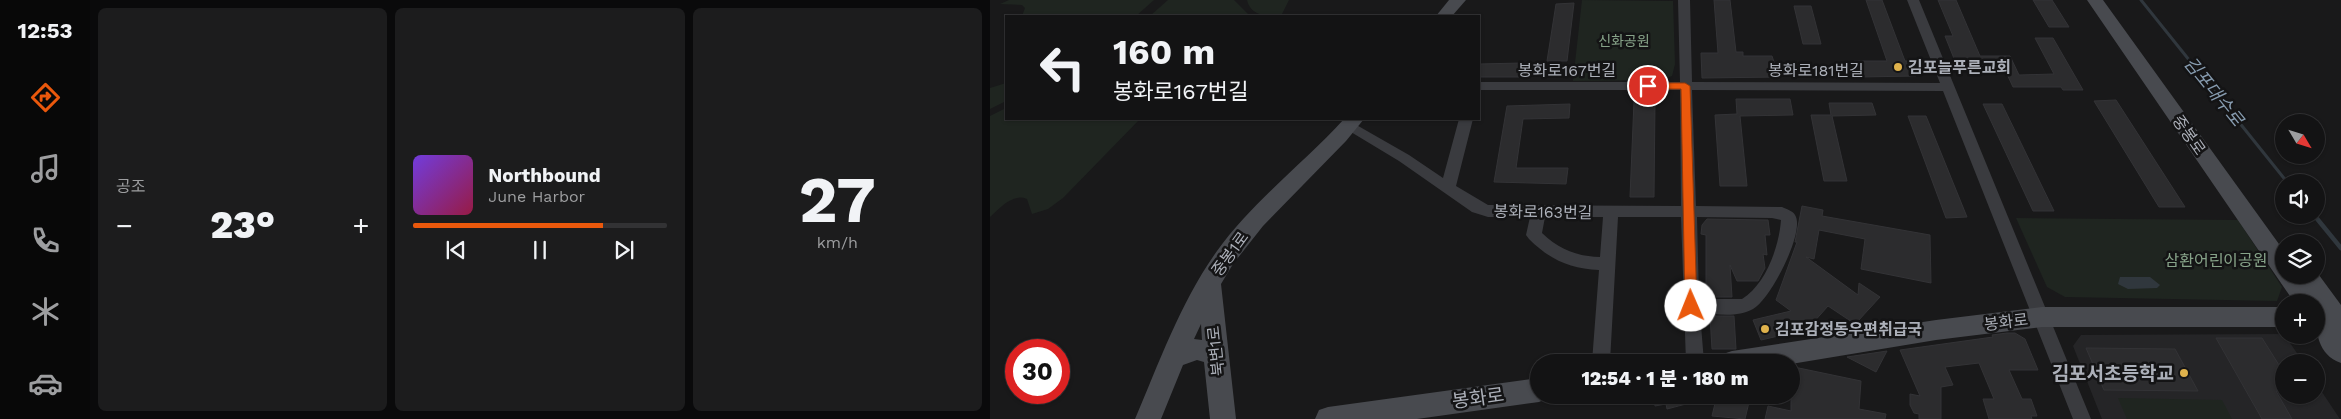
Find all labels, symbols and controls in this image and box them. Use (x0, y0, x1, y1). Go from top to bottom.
text: 12:53 (17, 18, 73, 43)
text: 160 m (1113, 31, 1215, 73)
park label: 신화공원 (1598, 33, 1650, 49)
icon: left (1030, 35, 1095, 100)
water label: 김포대수로 (2180, 52, 2249, 131)
place label: 김포늘푸른교회 (1908, 58, 2011, 77)
street label: 봉화로167번길 (1518, 61, 1616, 80)
street label: 봉화로181번길 (1768, 61, 1864, 80)
marker: 김포늘푸른교회 (1892, 61, 1904, 73)
pin (1627, 65, 1669, 107)
icon: arrive (1634, 72, 1662, 100)
text: 봉화로167번길 (1113, 79, 1248, 104)
icon: directions (28, 80, 63, 115)
street label: 중봉로 (2169, 111, 2210, 159)
north arrow (2275, 114, 2325, 164)
map controls (2275, 114, 2325, 404)
icon: music (28, 151, 63, 186)
text: 27 (799, 162, 876, 238)
text: Northbound (488, 164, 601, 187)
button: sound (2275, 174, 2325, 224)
text: 공조 (116, 177, 145, 196)
text: June Harbor (488, 187, 585, 206)
street label: 봉화로163번길 (1493, 202, 1593, 222)
text: 23° (210, 203, 275, 247)
text: − (116, 209, 133, 242)
text: + (352, 209, 369, 242)
icon: phone (28, 223, 63, 258)
street label: 중봉1로 (1208, 228, 1253, 280)
text: km/h (817, 233, 858, 252)
button: layers (2275, 234, 2325, 284)
icon: previous (442, 236, 470, 264)
icon: pause (526, 236, 554, 264)
icon: next (610, 236, 638, 264)
park label: 삼환어린이공원 (2164, 251, 2268, 270)
position arrow (1664, 279, 1716, 331)
icon: climate (28, 294, 63, 329)
button: + (2275, 294, 2325, 344)
street label: 봉화로 (1983, 310, 2029, 334)
place label: 김포감정동우편취급국 (1775, 320, 1922, 339)
marker: 김포감정동우편취급국 (1759, 323, 1771, 335)
street label: 북변1로 (1204, 325, 1228, 377)
speed limit sign: 30 (1005, 339, 1070, 404)
button: − (2275, 354, 2325, 404)
place label: 김포서초등학교 (2052, 362, 2174, 385)
icon: car (28, 366, 63, 401)
text: 12:54 · 1 분 · 180 m (1581, 367, 1749, 390)
marker: 김포서초등학교 (2178, 367, 2190, 379)
street label: 봉화로 (1450, 383, 1506, 413)

